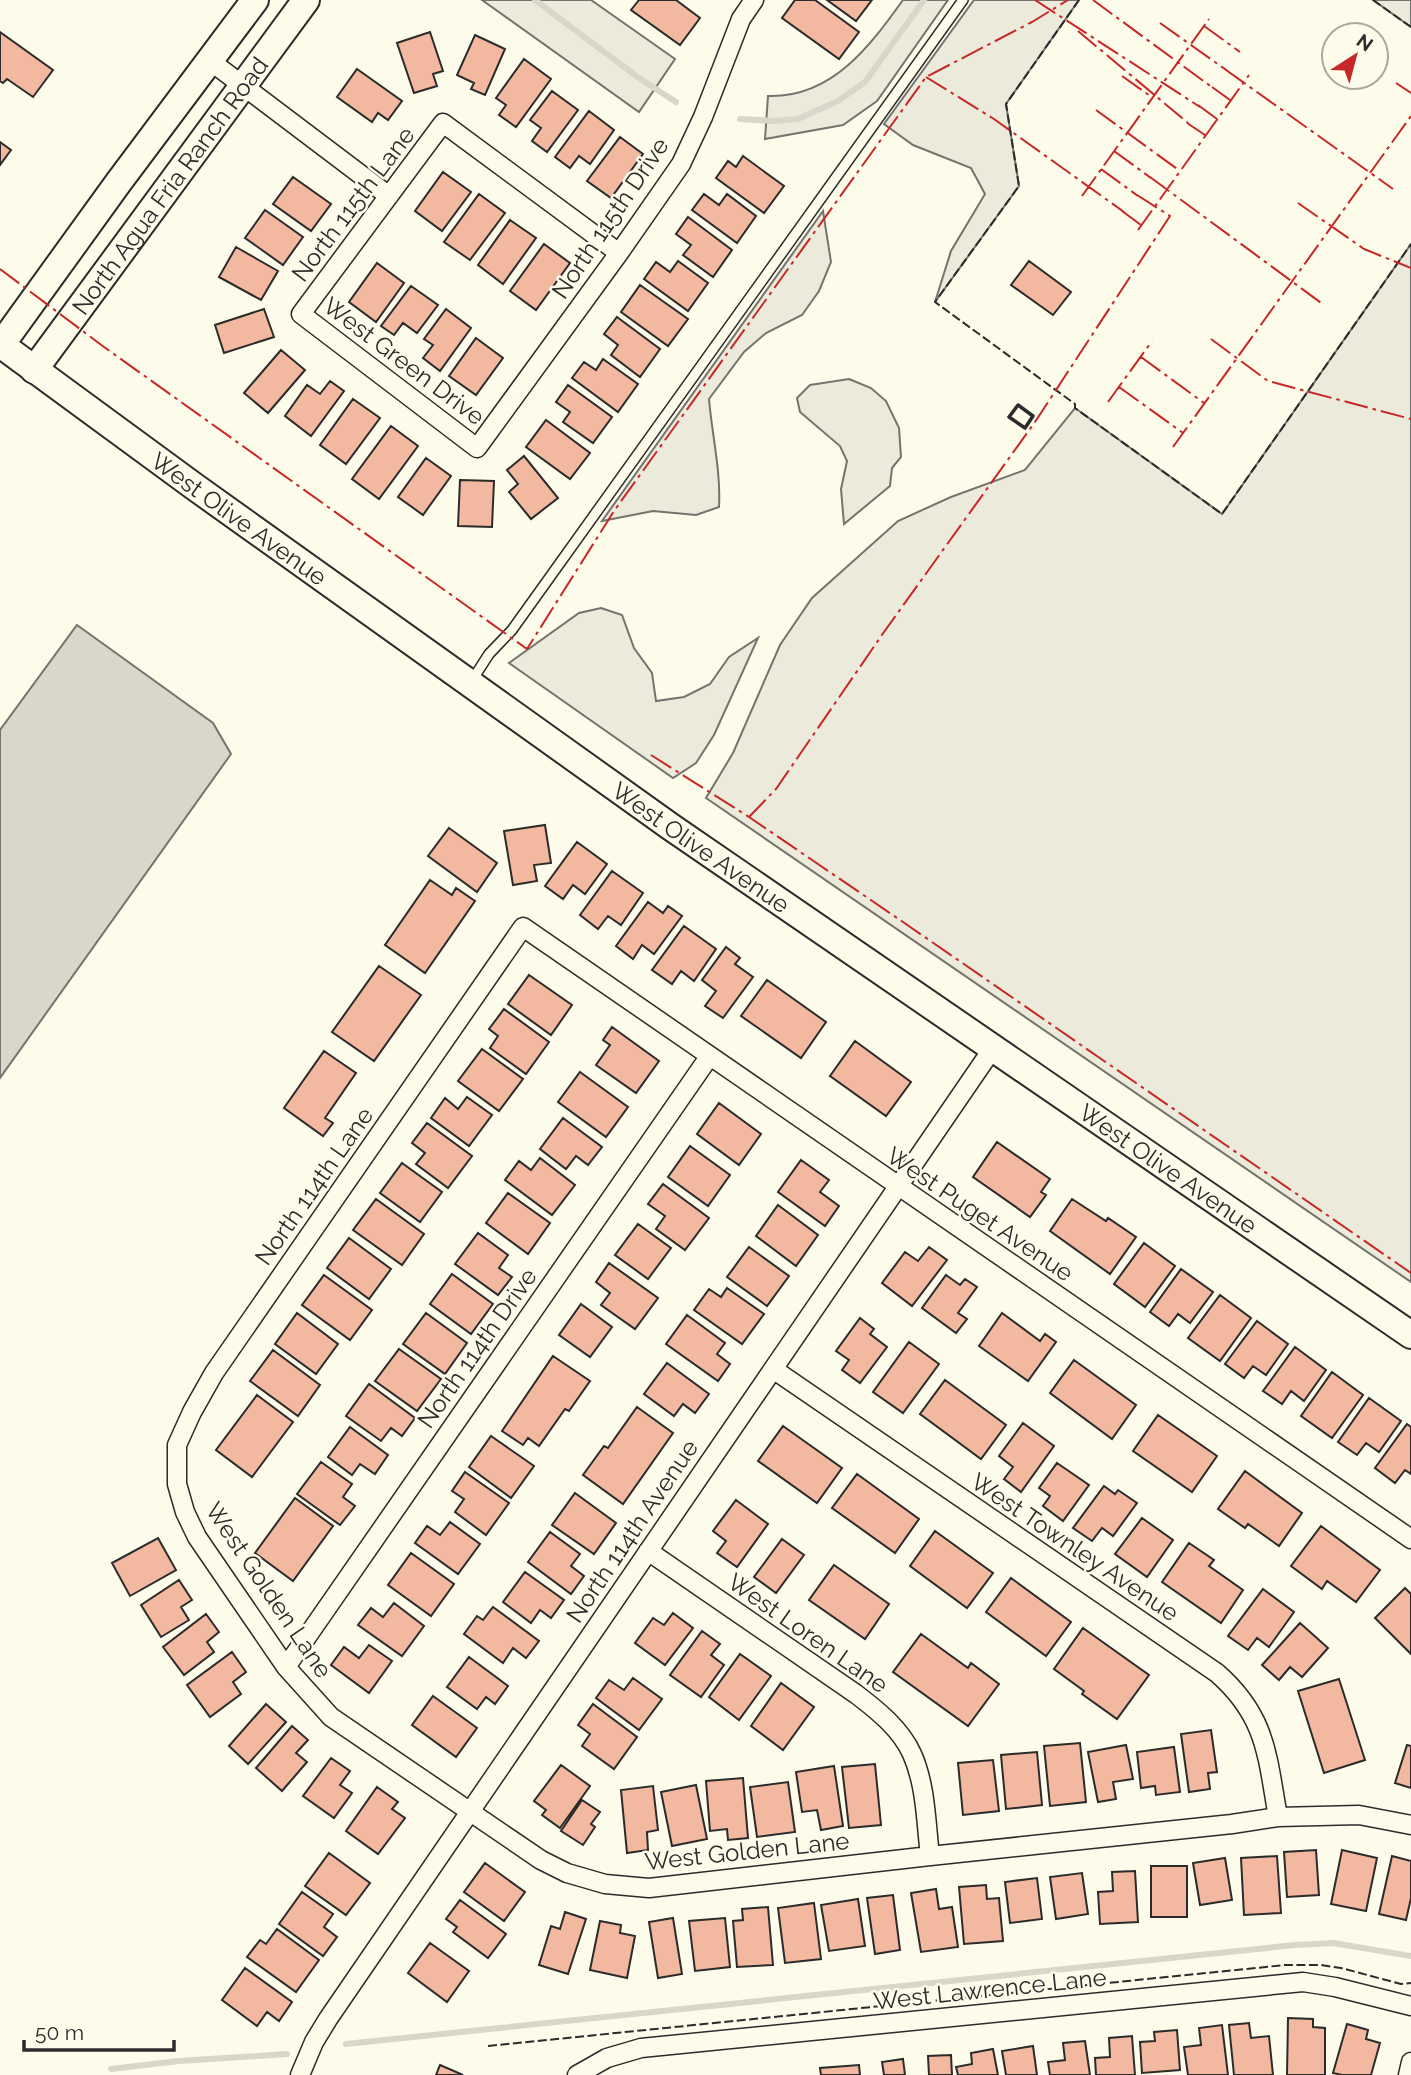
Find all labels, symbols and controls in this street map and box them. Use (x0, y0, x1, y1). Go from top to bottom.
north arrow (1320, 21, 1390, 91)
text: N (1353, 29, 1377, 55)
street label: North Agua Fria Ranch Road (65, 51, 274, 320)
street label: North 115th Lane (285, 121, 421, 287)
street label: North 115th Drive (545, 132, 675, 304)
street label: West Green Drive (318, 291, 490, 431)
street label: West Olive Avenue (146, 445, 333, 591)
street label: West Olive Avenue (607, 775, 795, 919)
street label: West Olive Avenue (1074, 1097, 1263, 1240)
street label: North 114th Lane (249, 1101, 379, 1271)
street label: West Puget Avenue (881, 1141, 1079, 1287)
street label: North 114th Drive (411, 1263, 543, 1433)
street label: North 114th Avenue (560, 1434, 704, 1628)
street label: West Townley Avenue (966, 1467, 1184, 1627)
street label: West Golden Lane (199, 1497, 339, 1683)
street label: West Loren Lane (722, 1567, 894, 1699)
street label: West Golden Lane (643, 1826, 851, 1876)
street label: West Lawrence Lane (872, 1962, 1108, 2016)
scale bar (24, 2008, 175, 2052)
text: 50 m (35, 2020, 84, 2045)

